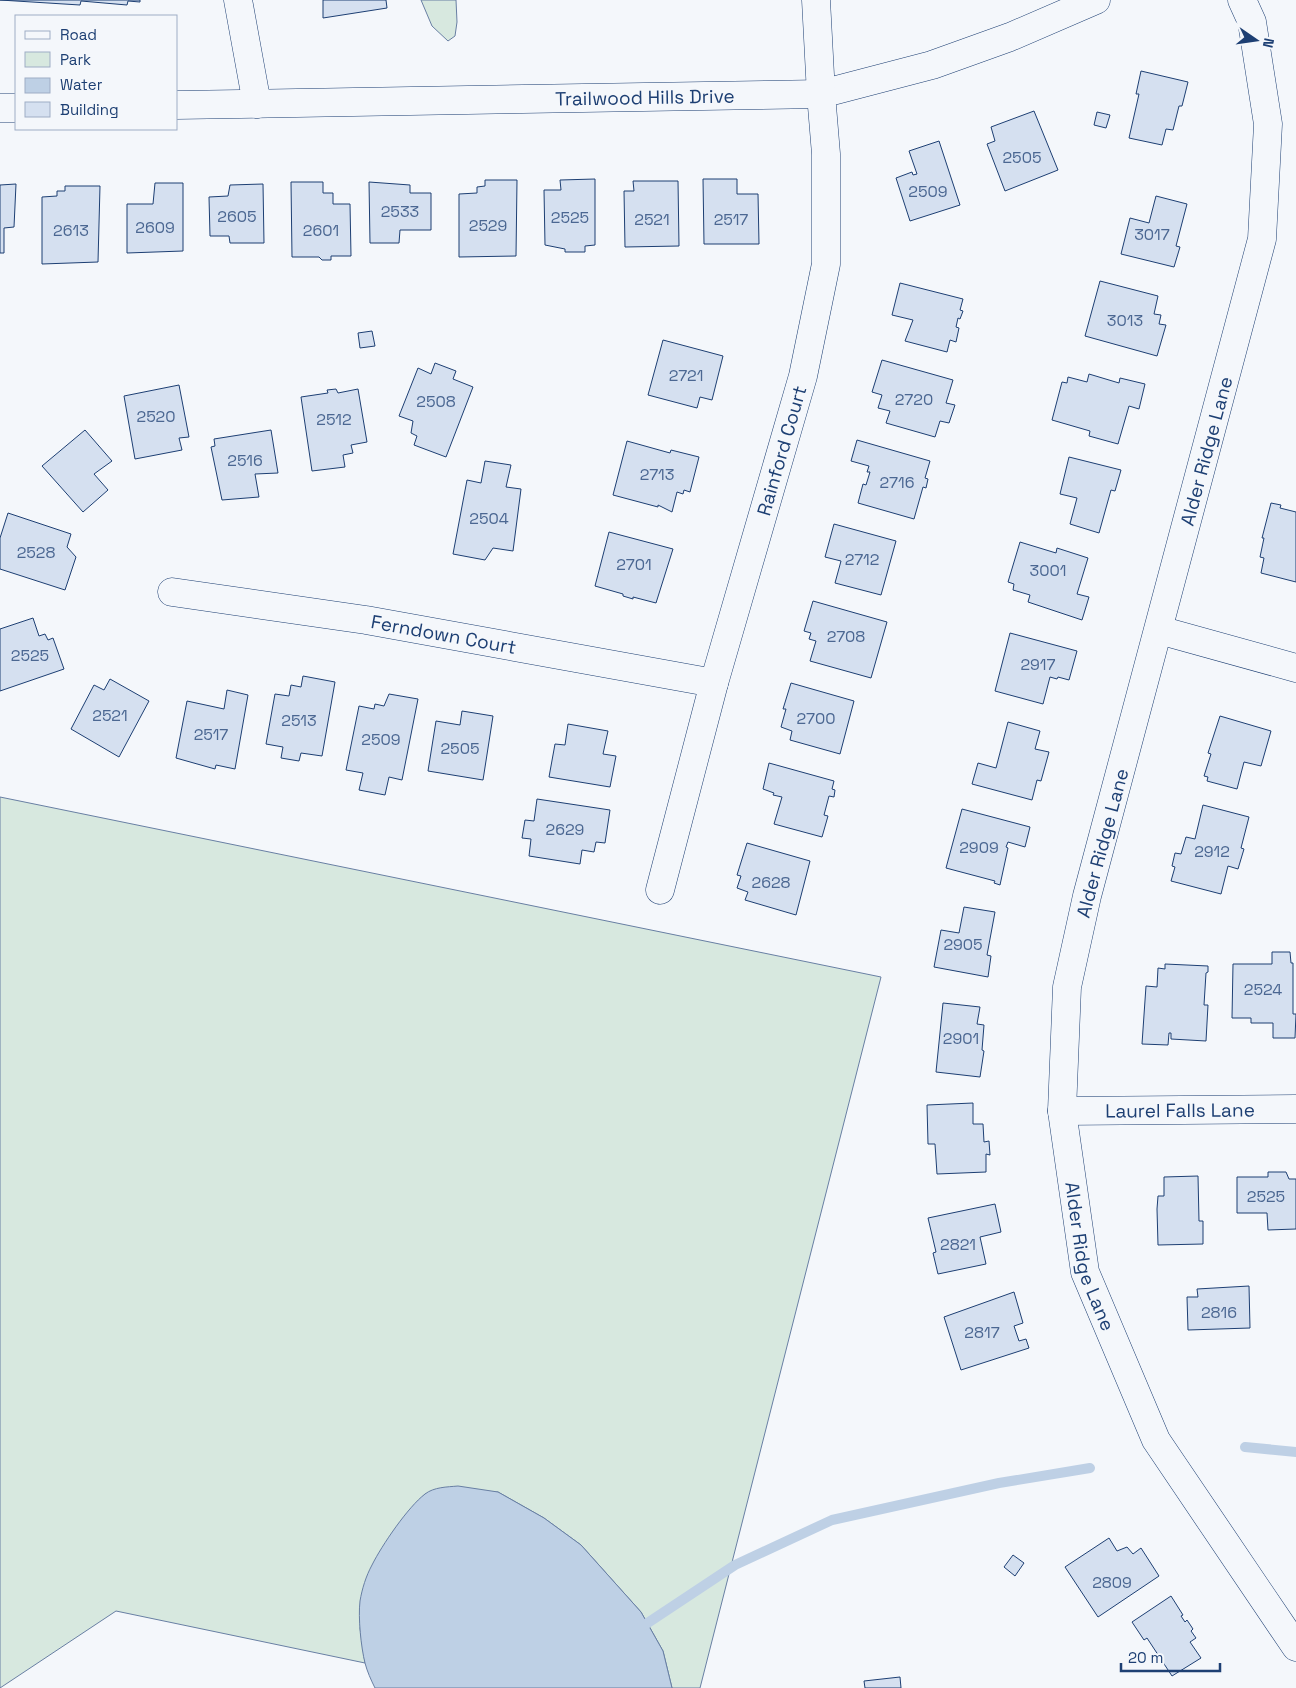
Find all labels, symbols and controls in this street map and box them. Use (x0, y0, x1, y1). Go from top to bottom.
legend (15, 15, 178, 130)
north arrow (1231, 15, 1281, 65)
text: Road (60, 25, 97, 44)
text: N (1259, 36, 1278, 50)
text: Park (60, 50, 91, 69)
text: Water (60, 75, 103, 94)
street label: Trailwood Hills Drive (555, 83, 735, 112)
text: Building (60, 100, 119, 119)
house number: 2505 (1002, 147, 1042, 168)
house number: 2509 (908, 181, 948, 202)
house number: 2533 (381, 201, 419, 222)
house number: 2605 (217, 206, 257, 227)
house number: 2525 (551, 207, 589, 228)
house number: 2521 (634, 209, 670, 230)
house number: 2517 (714, 209, 748, 230)
house number: 2529 (469, 215, 507, 236)
house number: 2609 (135, 217, 175, 238)
house number: 2613 (53, 220, 89, 241)
house number: 2601 (303, 220, 339, 241)
house number: 3017 (1134, 224, 1170, 245)
house number: 3013 (1107, 310, 1143, 331)
house number: 2721 (669, 365, 703, 386)
street label: Alder Ridge Lane (1175, 374, 1238, 529)
street label: Rainford Court (751, 383, 813, 519)
house number: 2720 (895, 389, 933, 410)
house number: 2508 (416, 391, 456, 412)
house number: 2520 (136, 406, 176, 427)
house number: 2512 (316, 409, 352, 430)
house number: 2516 (227, 450, 263, 471)
house number: 2713 (640, 464, 674, 485)
house number: 2716 (880, 472, 914, 493)
house number: 2504 (469, 508, 509, 529)
house number: 2528 (17, 542, 55, 563)
house number: 2712 (845, 549, 879, 570)
house number: 2701 (616, 554, 652, 575)
house number: 3001 (1030, 560, 1066, 581)
street label: Ferndown Court (369, 609, 518, 660)
house number: 2708 (827, 626, 865, 647)
house number: 2525 (11, 645, 49, 666)
house number: 2917 (1020, 654, 1056, 675)
house number: 2521 (92, 705, 128, 726)
house number: 2700 (797, 708, 835, 729)
house number: 2513 (281, 710, 317, 731)
house number: 2517 (194, 724, 228, 745)
house number: 2509 (361, 729, 401, 750)
house number: 2505 (440, 738, 480, 759)
street label: Alder Ridge Lane (1071, 766, 1134, 921)
house number: 2629 (546, 819, 584, 840)
house number: 2909 (959, 837, 999, 858)
house number: 2912 (1194, 841, 1230, 862)
house number: 2628 (752, 872, 791, 893)
house number: 2905 (943, 934, 983, 955)
house number: 2524 (1244, 979, 1282, 1000)
house number: 2901 (943, 1028, 979, 1049)
street label: Laurel Falls Lane (1105, 1097, 1255, 1124)
street label: Alder Ridge Lane (1059, 1180, 1120, 1335)
house number: 2525 (1247, 1186, 1285, 1207)
house number: 2821 (940, 1234, 976, 1255)
house number: 2816 (1201, 1302, 1237, 1323)
house number: 2817 (964, 1322, 1000, 1343)
house number: 2809 (1092, 1572, 1132, 1593)
scale bar (1121, 1640, 1220, 1672)
text: 20 m (1128, 1648, 1163, 1667)

